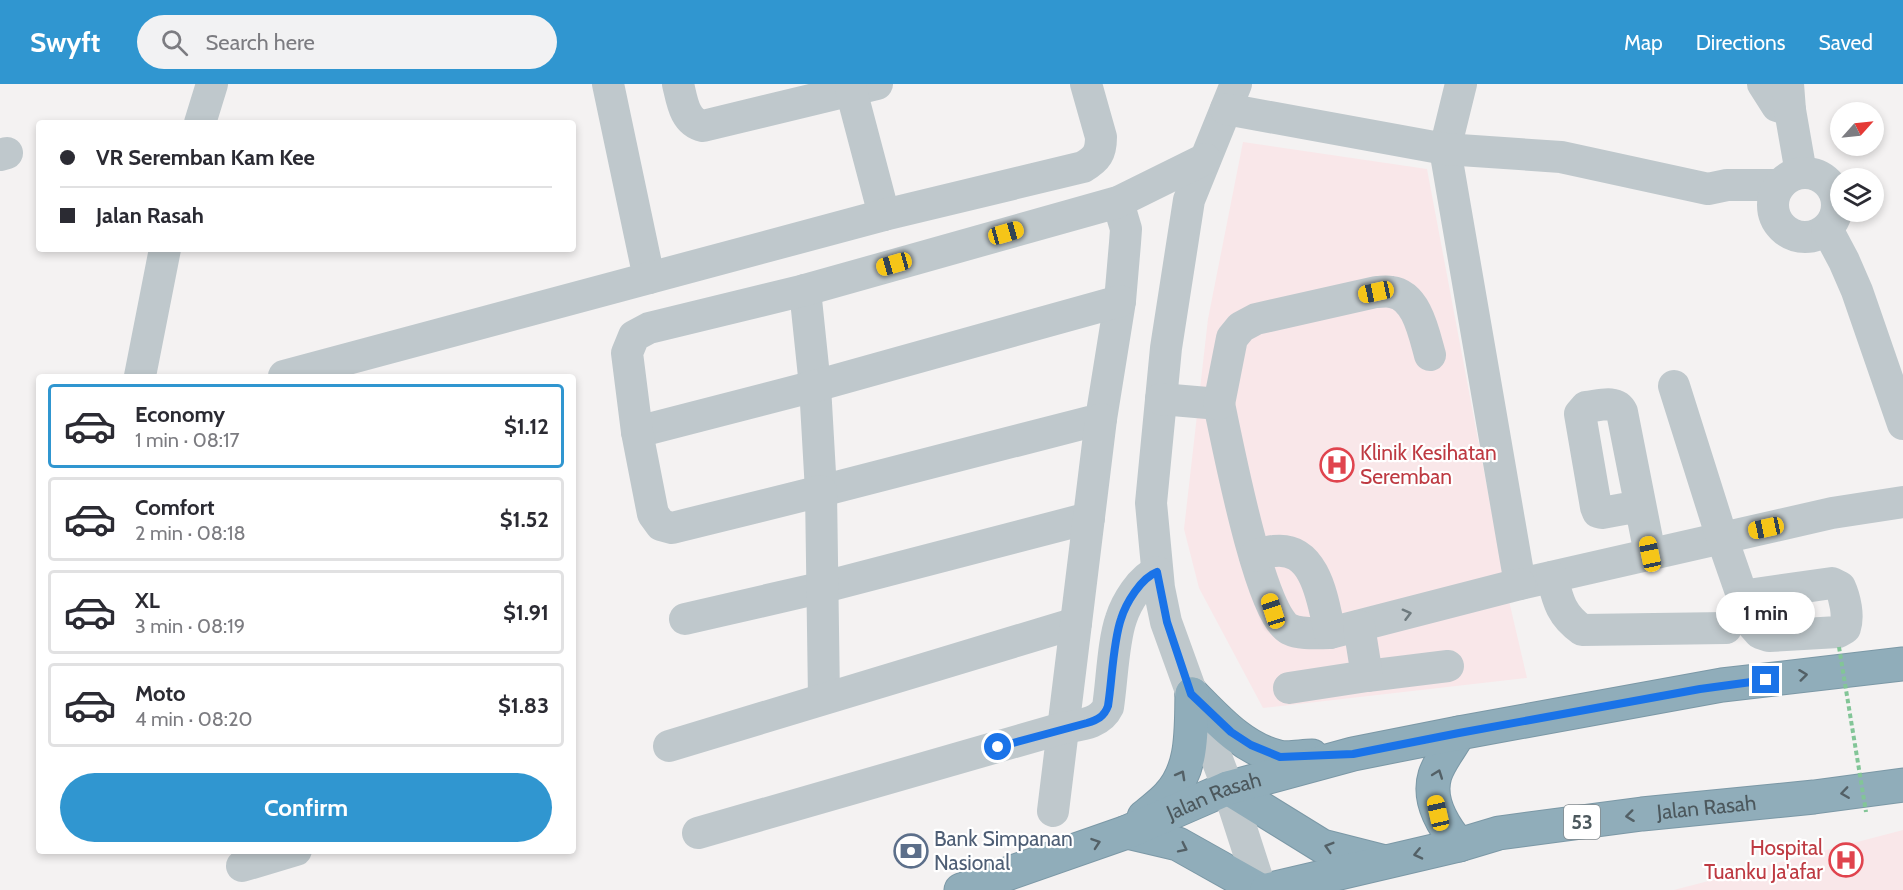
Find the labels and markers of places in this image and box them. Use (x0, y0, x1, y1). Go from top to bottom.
place label: Klinik Kesihatan Seremban (1360, 440, 1497, 489)
hospital icon: Klinik Kesihatan Seremban (1319, 447, 1355, 483)
place label: Bank Simpanan Nasional (934, 826, 1073, 875)
bank icon: Bank Simpanan Nasional (893, 833, 929, 869)
place label: Hospital Tuanku Ja'afar (1704, 835, 1823, 884)
hospital icon: Hospital Tuanku Ja'afar (1828, 842, 1864, 878)

